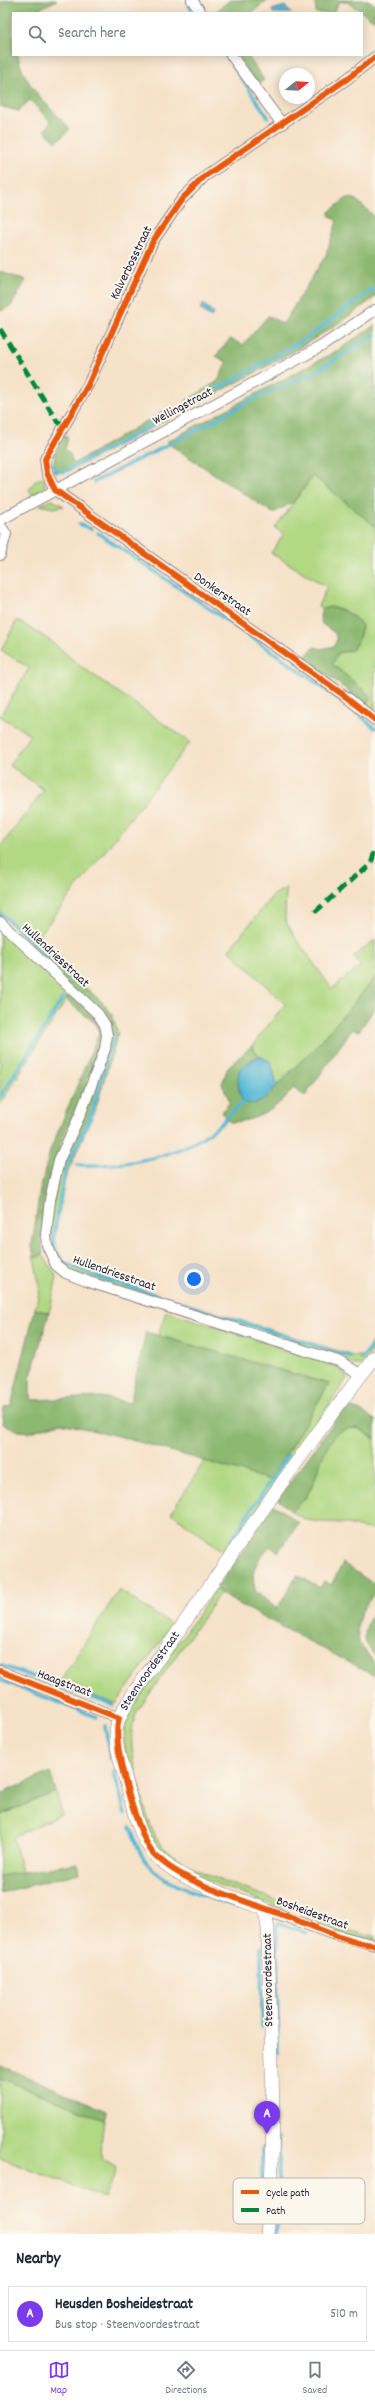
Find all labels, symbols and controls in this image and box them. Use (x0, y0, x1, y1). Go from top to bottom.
search box (12, 12, 363, 56)
icon: search (26, 23, 48, 45)
text: Search here (58, 23, 126, 45)
north arrow (279, 68, 315, 104)
street label: Kalverbosstraat (106, 223, 158, 303)
street label: Wellingstraat (150, 383, 217, 431)
street label: Donkerstraat (189, 568, 255, 622)
street label: Hullendriesstraat (17, 919, 93, 993)
street label: Hullendriesstraat (70, 1251, 158, 1297)
your location (184, 1269, 204, 1289)
street label: Steenvoordestraat (115, 1627, 185, 1714)
street label: Haagstraat (34, 1665, 94, 1703)
street label: Bosheidestraat (273, 1892, 351, 1936)
street label: Steenvoordestraat (259, 1933, 279, 2027)
pin: A (254, 2101, 280, 2134)
legend (233, 2178, 365, 2224)
text: Cycle path (266, 2186, 310, 2202)
text: Path (266, 2204, 285, 2220)
text: Nearby (16, 2248, 60, 2272)
text: Heusden Bosheidestraat (55, 2294, 193, 2316)
text: A (26, 2305, 34, 2324)
text: 510 m (330, 2305, 358, 2324)
text: Bus stop · Steenvoordestraat (55, 2316, 200, 2335)
tab: Map (48, 2359, 70, 2399)
tab: Directions (165, 2359, 207, 2399)
tab: Saved (303, 2359, 327, 2399)

